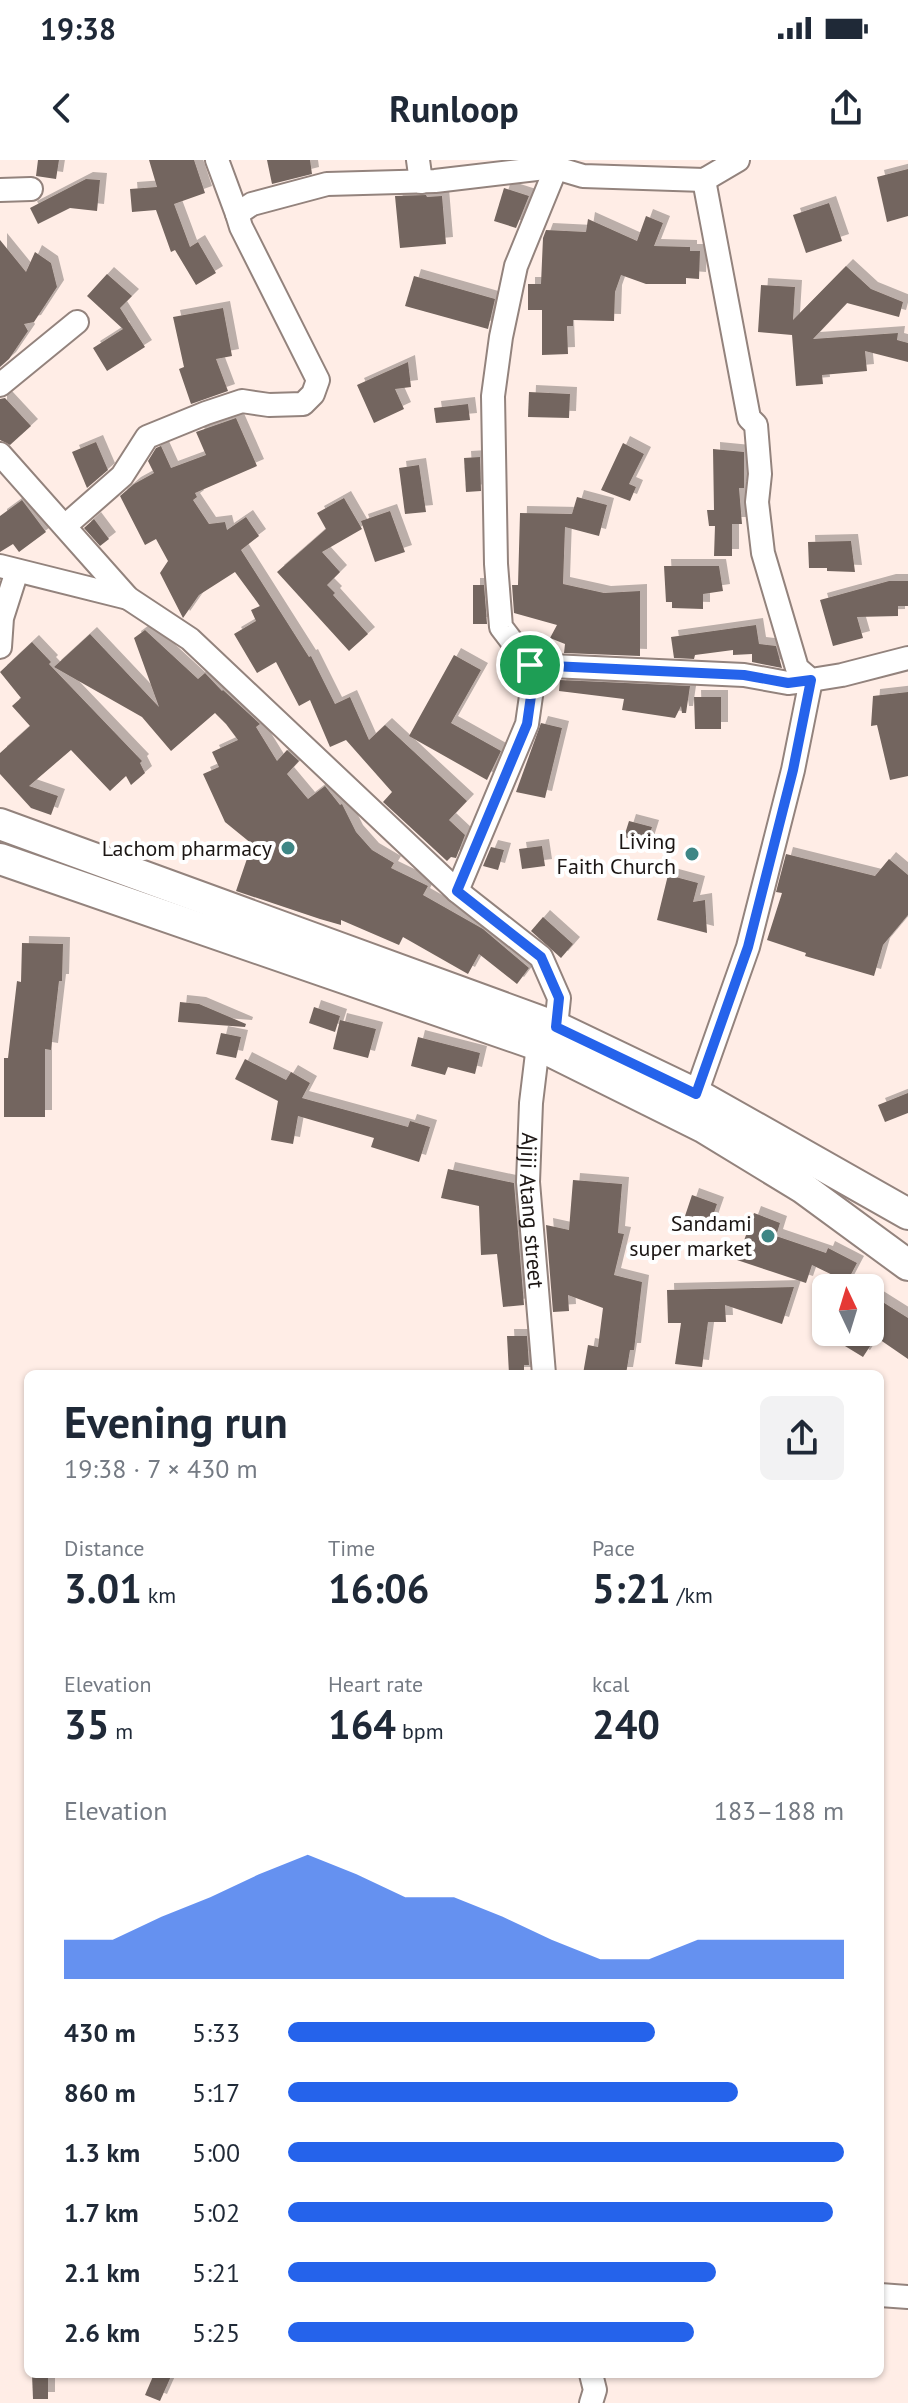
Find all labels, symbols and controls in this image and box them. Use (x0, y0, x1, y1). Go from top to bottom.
text: 19:38 (40, 9, 116, 48)
text: Runloop (389, 85, 519, 132)
icon: back (40, 86, 84, 130)
icon: share (824, 86, 868, 130)
pin (496, 631, 564, 699)
icon: arrive (508, 643, 552, 687)
place label: Living Faith Church (557, 827, 676, 880)
place label: Lachom pharmacy (102, 834, 273, 862)
marker: Lachom pharmacy (279, 839, 297, 857)
marker: Living Faith Church (683, 845, 701, 863)
street label: Ajiji Atang street (514, 1132, 551, 1290)
place label: Sandami super market (629, 1209, 753, 1262)
marker: Sandami super market (759, 1227, 777, 1245)
north arrow (812, 1274, 884, 1346)
map controls (812, 1274, 884, 1346)
text: Evening run (64, 1393, 288, 1450)
button: share (760, 1396, 844, 1480)
text: 19:38 · 7 × 430 m (64, 1452, 258, 1485)
text: Distance (64, 1534, 145, 1562)
text: Time (328, 1534, 375, 1562)
text: Pace (592, 1534, 635, 1562)
text: 3.01 (64, 1562, 142, 1614)
text: 16:06 (328, 1562, 429, 1614)
text: 5:21 (592, 1562, 671, 1614)
text: km (142, 1581, 176, 1609)
text: /km (671, 1581, 713, 1609)
text: Elevation (64, 1670, 152, 1698)
text: Heart rate (328, 1670, 423, 1698)
text: kcal (592, 1670, 630, 1698)
text: 35 (64, 1698, 109, 1750)
text: 164 (328, 1698, 396, 1750)
text: 240 (592, 1698, 660, 1750)
text: m (109, 1717, 133, 1745)
text: bpm (396, 1717, 444, 1745)
text: Elevation (64, 1794, 168, 1827)
text: 183–188 m (714, 1794, 844, 1827)
text: 430 m (64, 2016, 136, 2049)
text: 5:33 (192, 2016, 240, 2049)
text: 860 m (64, 2076, 136, 2109)
text: 5:17 (192, 2076, 240, 2109)
text: 1.3 km (64, 2136, 140, 2169)
text: 5:00 (192, 2136, 240, 2169)
text: 1.7 km (64, 2196, 139, 2229)
text: 5:02 (192, 2196, 240, 2229)
text: 2.1 km (64, 2256, 140, 2289)
text: 5:21 (192, 2256, 240, 2289)
text: 2.6 km (64, 2316, 140, 2349)
text: 5:25 (192, 2316, 240, 2349)

